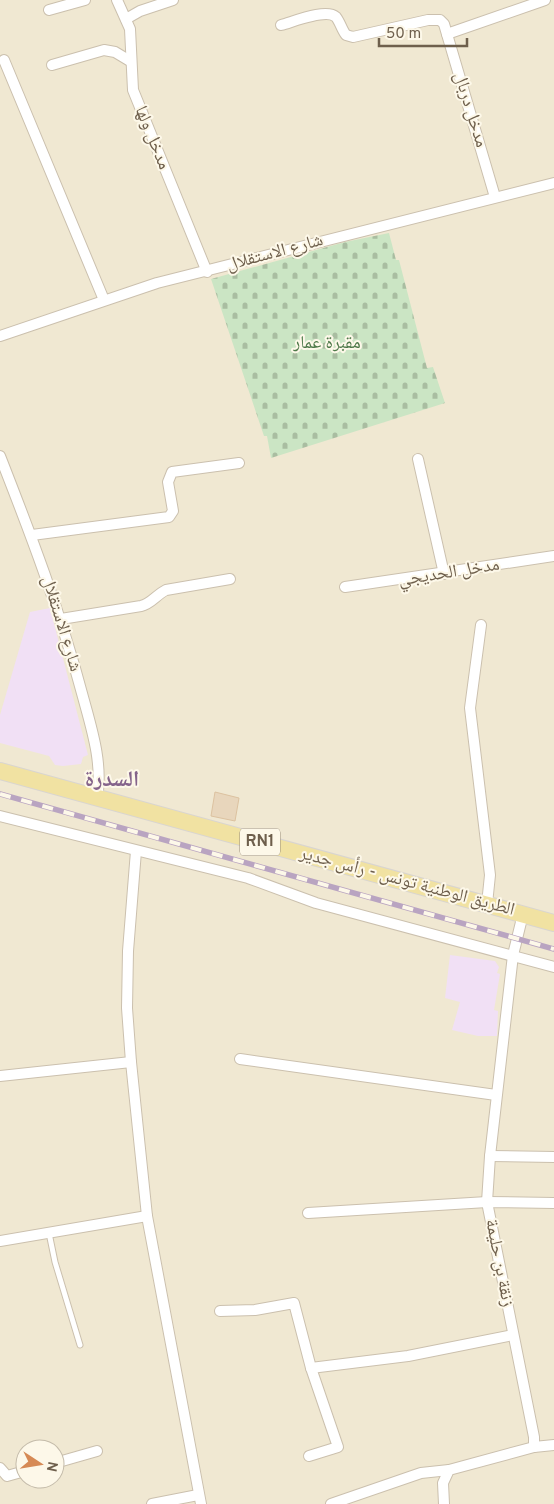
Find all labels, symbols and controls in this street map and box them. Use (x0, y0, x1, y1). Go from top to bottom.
scale bar (379, 15, 466, 47)
text: 50 m (386, 25, 421, 44)
street label: مدخل دربال (448, 69, 492, 151)
street label: مدخل ولها (129, 103, 175, 173)
street label: شارع الاستقلال (224, 229, 326, 277)
park label: مقبرة عمار (292, 332, 361, 355)
street label: مدخل الحديجي (397, 554, 502, 594)
street label: شارع الاستقلال (36, 573, 86, 675)
district label: السدرة (85, 767, 139, 794)
road number: RN1 (240, 829, 280, 856)
street label: الطريق الوطنية تونس - رأس جدير (296, 841, 517, 922)
street label: زنقة بن حليمة (479, 1217, 519, 1309)
north arrow (15, 1439, 65, 1489)
text: N (42, 1460, 61, 1473)

